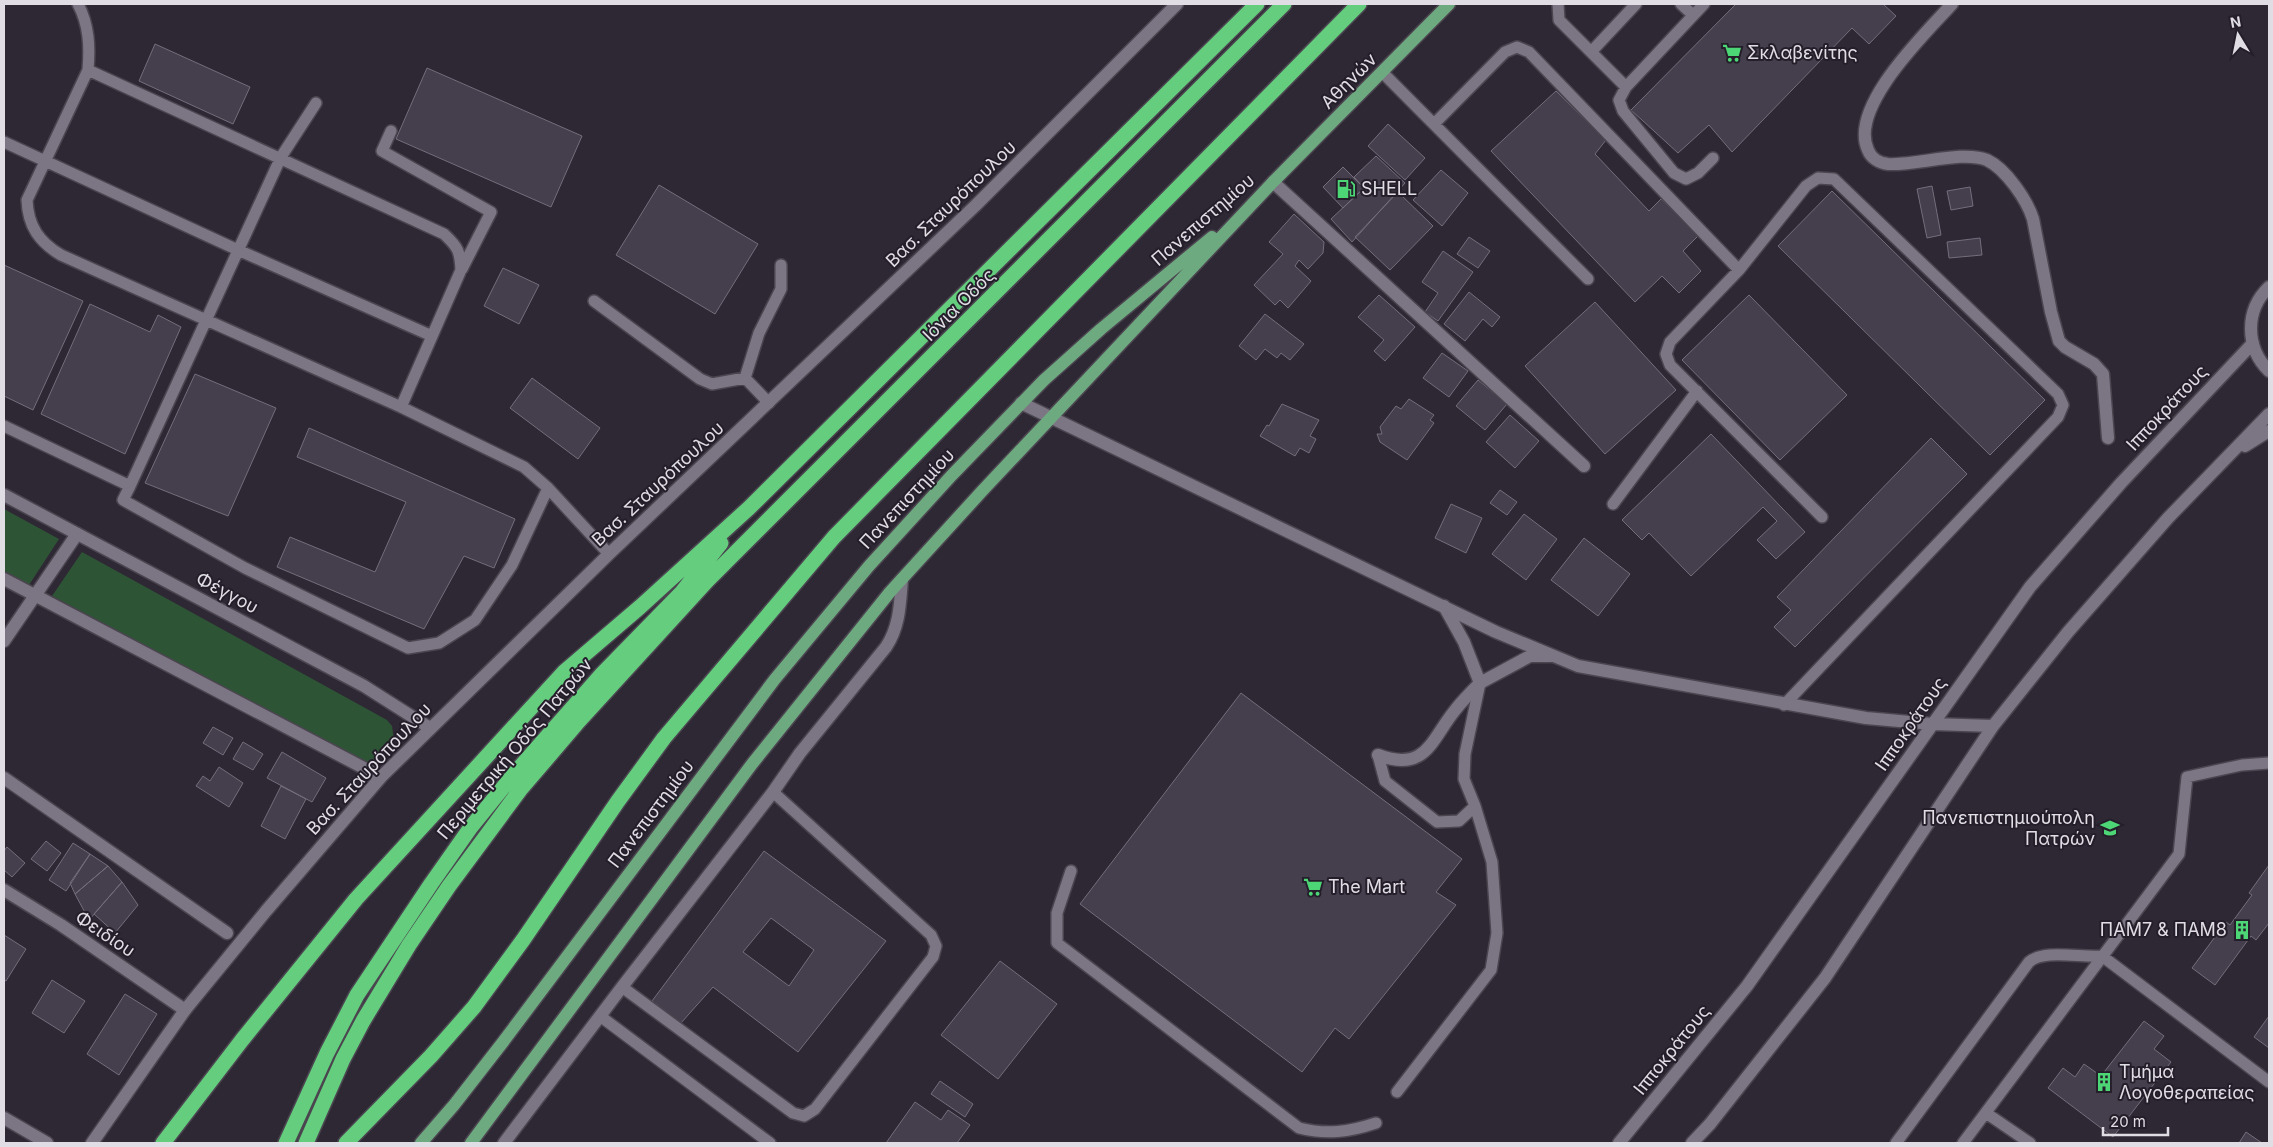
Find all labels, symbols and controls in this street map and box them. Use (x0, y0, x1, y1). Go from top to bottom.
north arrow (2213, 10, 2263, 60)
text: N (2229, 12, 2242, 31)
supermarket icon: Σκλαβενίτης (1721, 42, 1743, 64)
place label: Σκλαβενίτης (1747, 42, 1858, 63)
street label: Αθηνών (1317, 48, 1381, 113)
street label: Βασ. Σταυρόπουλου (881, 136, 1020, 271)
street label: Πανεπιστημίου (1147, 169, 1258, 270)
fuel station icon: SHELL (1335, 178, 1357, 200)
place label: SHELL (1361, 178, 1417, 199)
street label: Ιόνια Οδός (918, 264, 999, 345)
street label: Ιπποκράτους (2122, 361, 2212, 455)
street label: Βασ. Σταυρόπουλου (587, 417, 728, 550)
street label: Πανεπιστημίου (855, 444, 958, 553)
street label: Φέγγου (193, 568, 262, 618)
street label: Περιμετρική Οδός Πατρών (433, 654, 597, 843)
street label: Ιπποκράτους (1871, 673, 1951, 774)
street label: Βασ. Σταυρόπουλου (302, 698, 435, 839)
street label: Πανεπιστημίου (603, 756, 698, 872)
place label: Πανεπιστημιούπολη Πατρών (1922, 807, 2095, 849)
school or university icon: Πανεπιστημιούπολη Πατρών (2099, 817, 2121, 839)
supermarket icon: The Mart (1302, 876, 1324, 898)
place label: The Mart (1328, 876, 1405, 897)
street label: Φειδίου (71, 906, 139, 961)
place label: ΠΑΜ7 & ΠΑΜ8 (2100, 919, 2227, 940)
building icon: ΠΑΜ7 & ΠΑΜ8 (2231, 919, 2253, 941)
street label: Ιπποκράτους (1629, 1001, 1714, 1099)
place label: Τμήμα Λογοθεραπείας (2119, 1061, 2254, 1103)
building icon: Τμήμα Λογοθεραπείας (2093, 1071, 2115, 1093)
scale bar (2103, 1104, 2168, 1136)
text: 20 m (2110, 1112, 2146, 1131)

